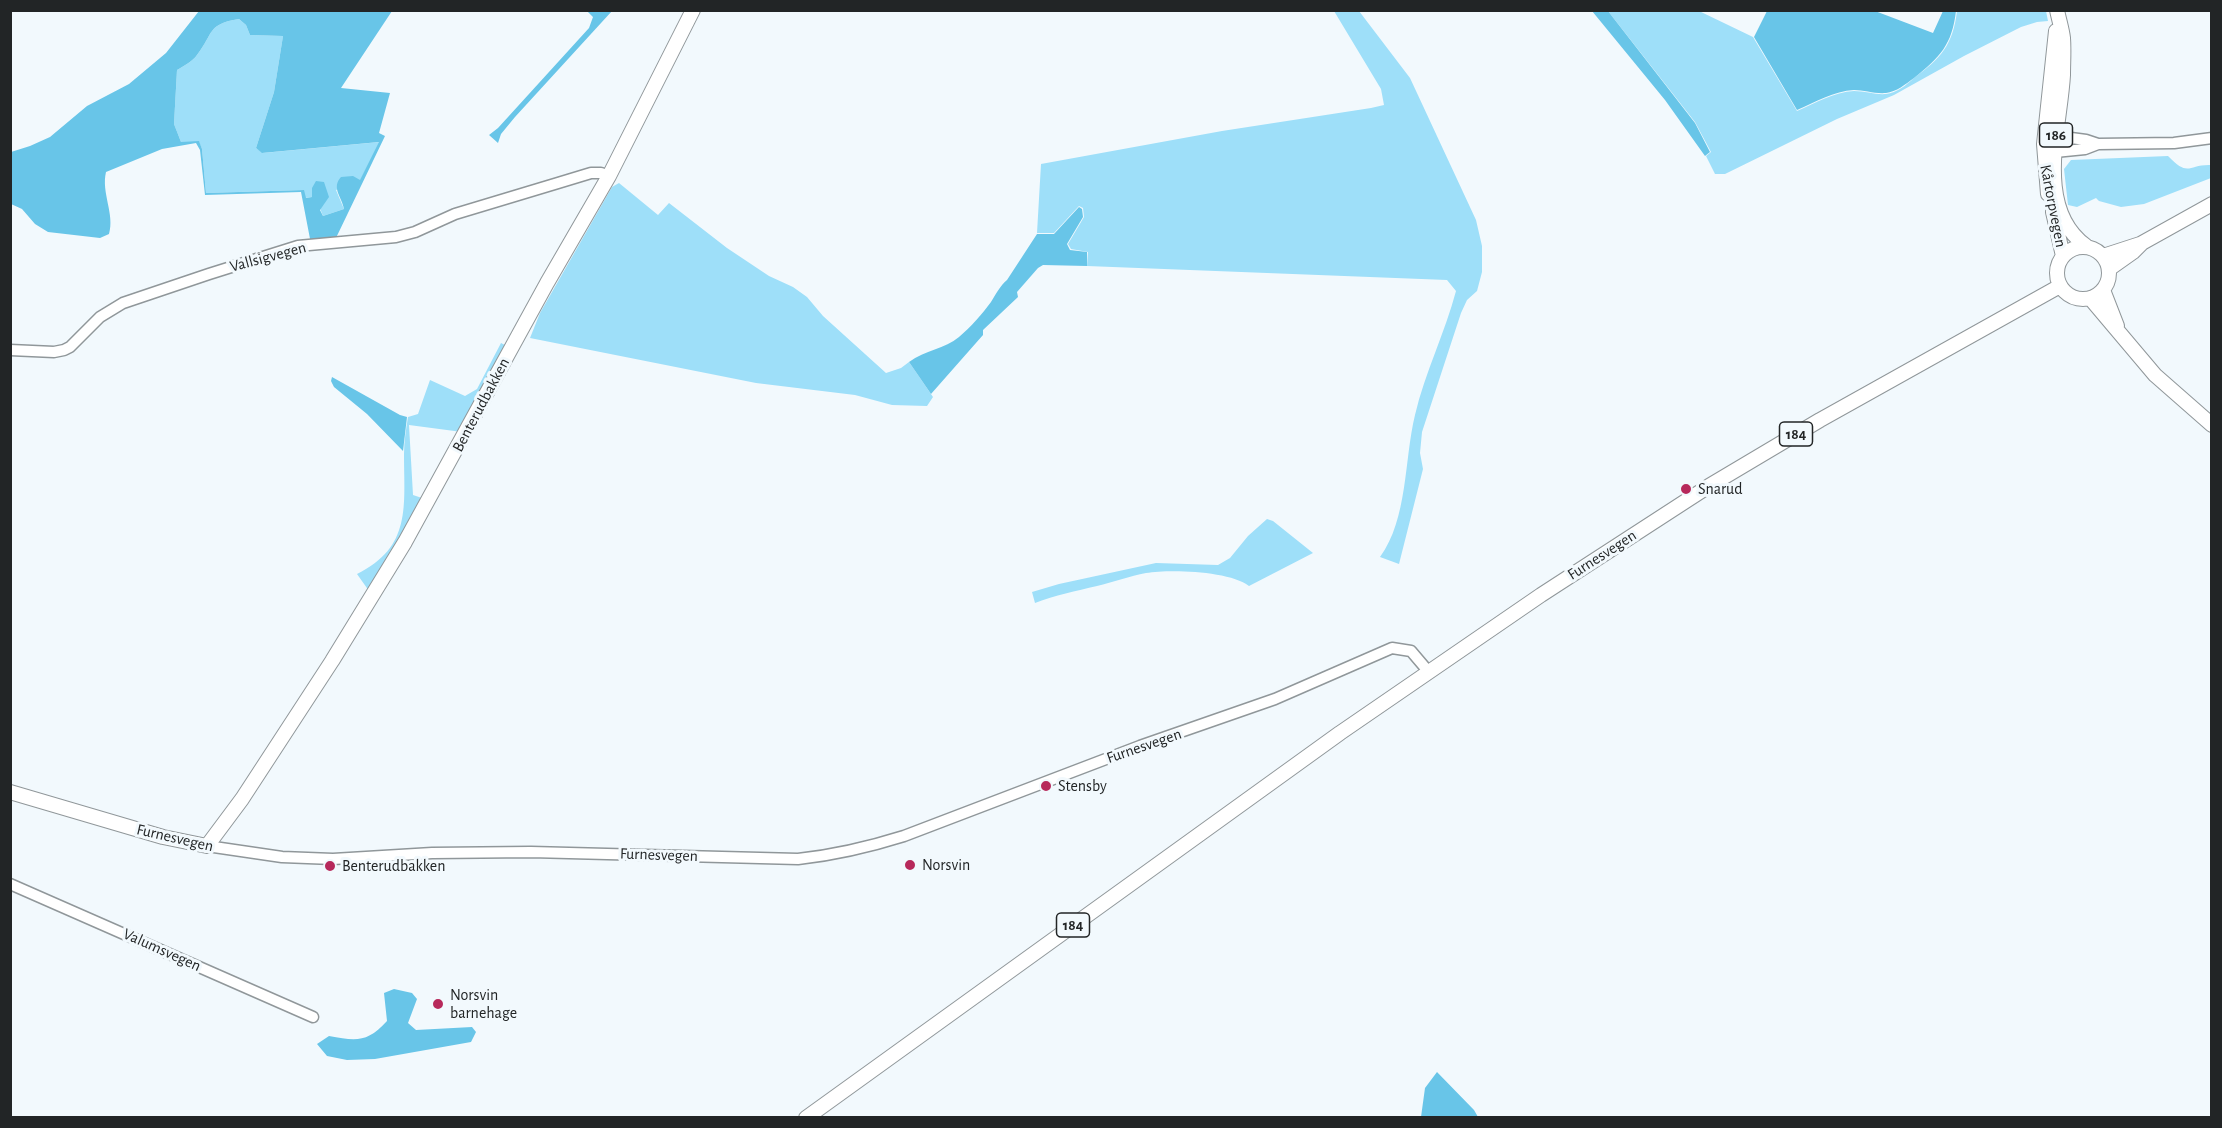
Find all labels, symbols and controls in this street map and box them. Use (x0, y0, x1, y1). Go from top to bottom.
road number: 186 (2040, 123, 2072, 147)
street label: Kårtorpvegen (2036, 163, 2070, 249)
street label: Vallsigvegen (228, 238, 308, 276)
street label: Benterudbakken (448, 355, 514, 455)
road number: 184 (1780, 422, 1812, 446)
place label: Snarud (1698, 479, 1742, 499)
marker: Snarud (1679, 482, 1693, 496)
street label: Furnesvegen (1564, 526, 1640, 584)
street label: Furnesvegen (1104, 724, 1184, 768)
place label: Stensby (1058, 776, 1107, 796)
marker: Stensby (1039, 779, 1053, 793)
street label: Furnesvegen (135, 820, 215, 856)
street label: Furnesvegen (620, 844, 698, 866)
place label: Norsvin (922, 855, 970, 875)
place label: Benterudbakken (342, 856, 446, 876)
marker: Norsvin (903, 858, 917, 872)
marker: Benterudbakken (323, 859, 337, 873)
road number: 184 (1056, 913, 1090, 937)
street label: Valumsvegen (120, 924, 204, 976)
place label: Norsvin barnehage (450, 985, 517, 1023)
marker: Norsvin barnehage (431, 997, 445, 1011)

